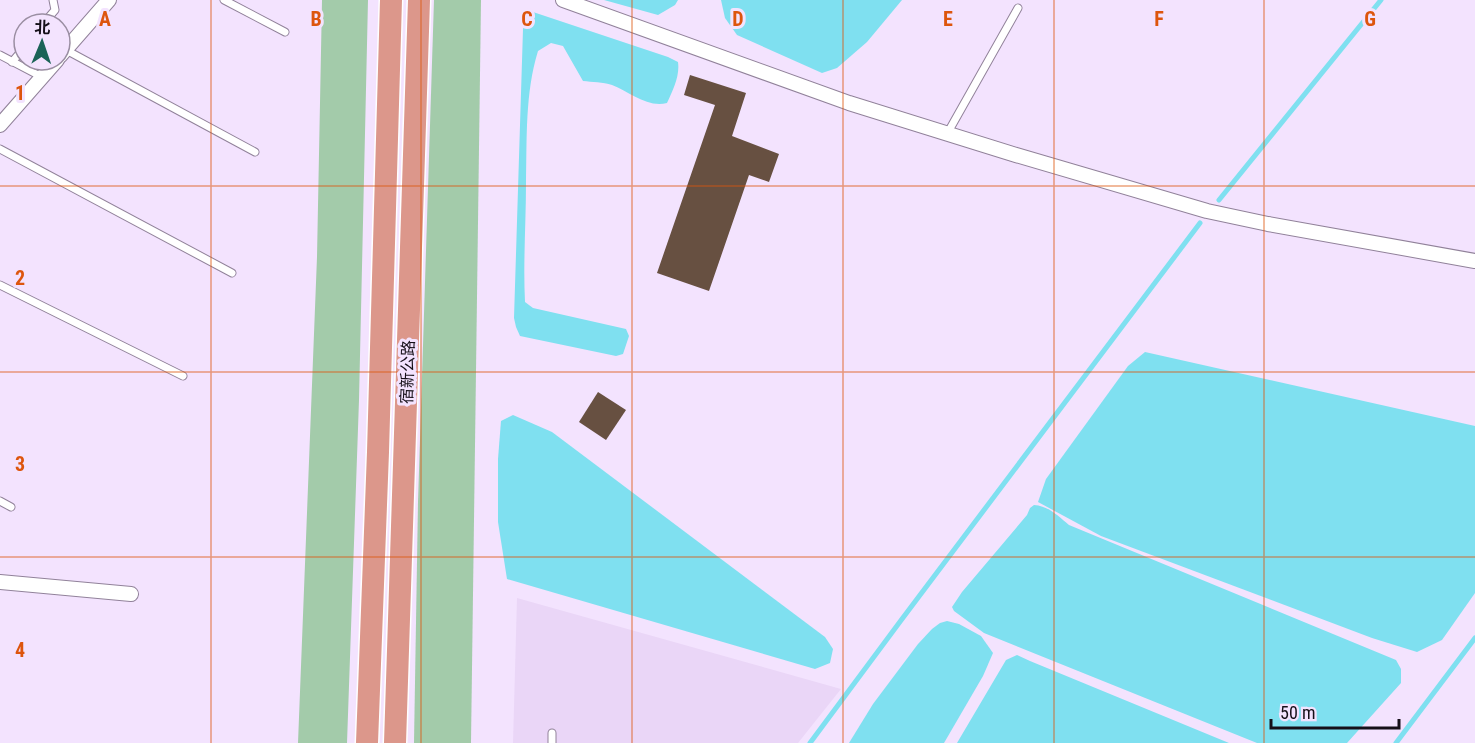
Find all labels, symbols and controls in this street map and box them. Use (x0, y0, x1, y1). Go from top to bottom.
text: A (99, 7, 111, 31)
text: B (310, 7, 322, 31)
text: C (521, 7, 533, 31)
text: D (732, 7, 744, 31)
text: E (943, 7, 953, 31)
text: F (1154, 7, 1164, 31)
text: G (1364, 7, 1376, 31)
north arrow (12, 12, 72, 72)
text: 北 (34, 18, 51, 37)
text: 1 (15, 81, 25, 105)
text: 2 (15, 266, 25, 290)
street label: 宿新公路 (397, 340, 418, 404)
text: 3 (15, 452, 25, 476)
text: 4 (15, 638, 25, 662)
scale bar (1271, 692, 1398, 730)
text: 50 m (1280, 702, 1315, 723)

